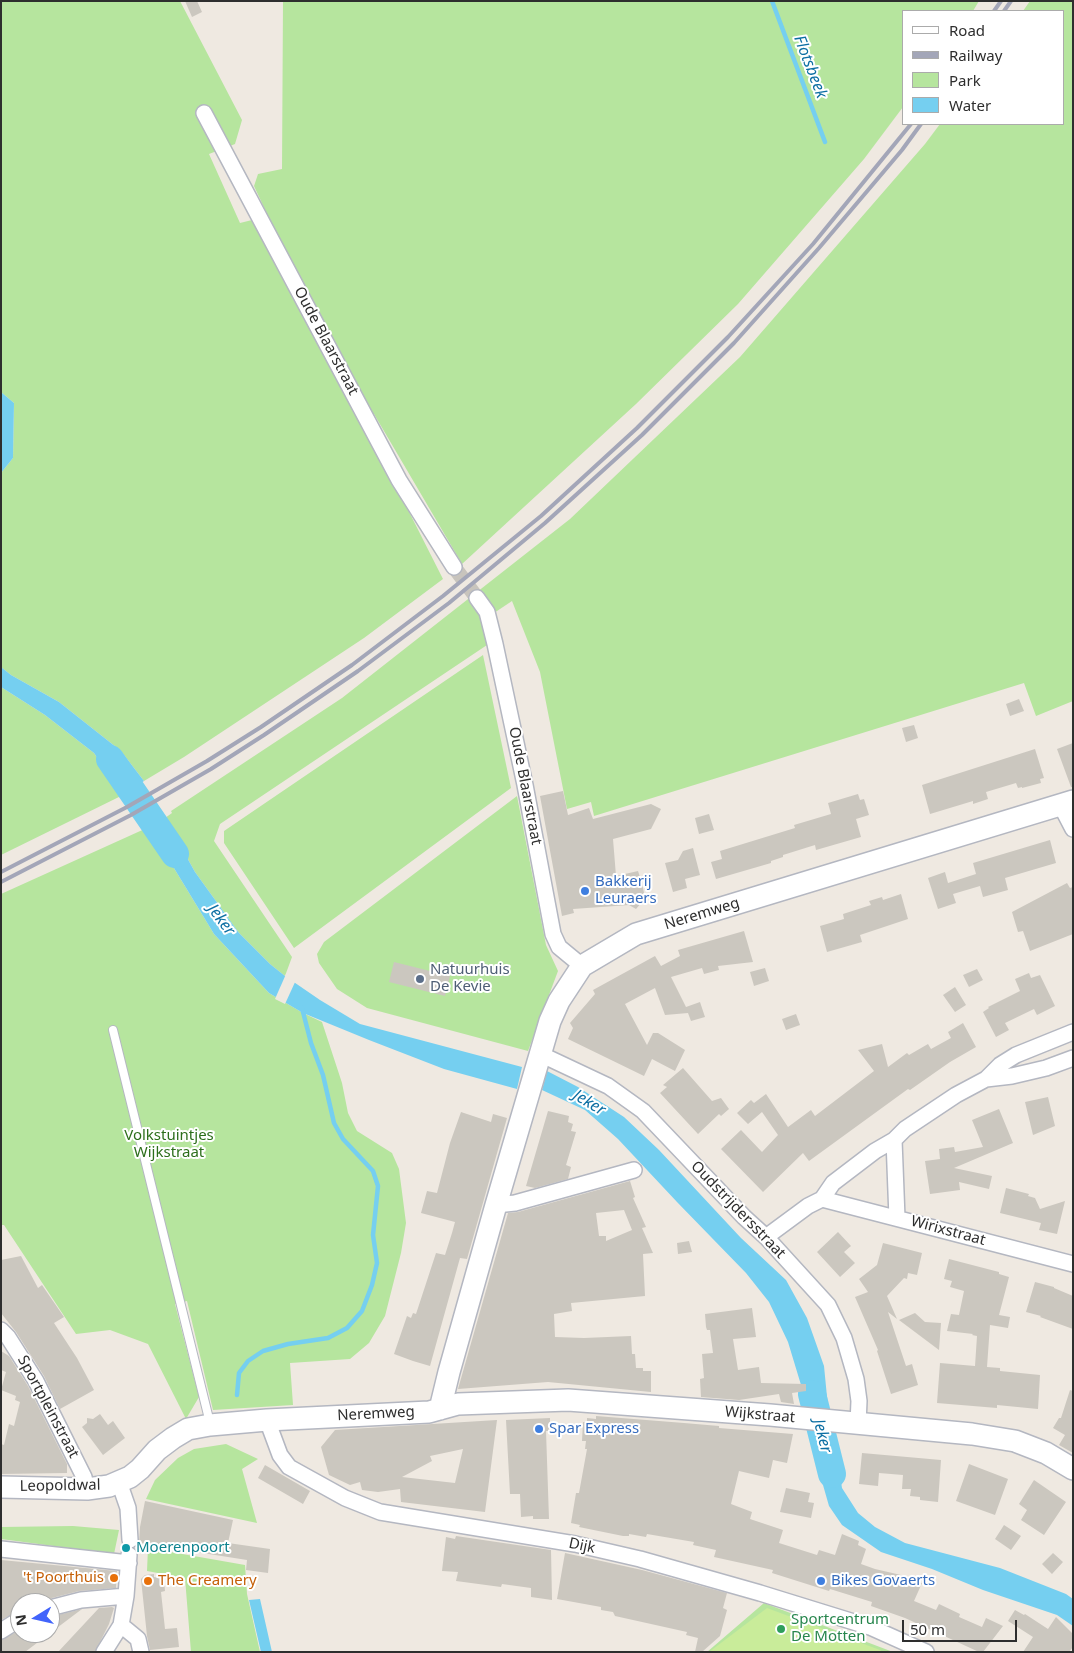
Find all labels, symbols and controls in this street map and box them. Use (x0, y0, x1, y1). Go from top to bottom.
legend (902, 10, 1064, 125)
text: Road (949, 20, 985, 40)
water label: Flotsbeek (789, 33, 831, 101)
text: Railway (949, 45, 1002, 65)
text: Park (949, 70, 981, 90)
text: Water (949, 95, 991, 115)
street label: Oude Blaarstraat (290, 284, 362, 398)
street label: Oude Blaarstraat (505, 725, 545, 847)
place label: Bakkerij Leuraers (595, 873, 657, 908)
marker: Bakkerij Leuraers (579, 885, 591, 897)
street label: Neremweg (662, 894, 742, 934)
water label: Jeker (203, 901, 239, 939)
place label: Natuurhuis De Kevie (430, 961, 510, 996)
marker: Natuurhuis De Kevie (414, 973, 426, 985)
water label: Jeker (569, 1086, 609, 1120)
park label: Volkstuintjes Wijkstraat (124, 1127, 214, 1162)
street label: Oudstrijdersstraat (687, 1158, 789, 1262)
street label: Wirixstraat (909, 1212, 987, 1250)
street label: Sportpleinstraat (13, 1353, 83, 1461)
street label: Neremweg (337, 1403, 415, 1425)
street label: Wijkstraat (724, 1403, 796, 1427)
water label: Jeker (809, 1417, 835, 1455)
place label: Spar Express (549, 1420, 639, 1438)
marker: Spar Express (533, 1423, 545, 1435)
street label: Leopoldwal (19, 1476, 101, 1496)
street label: Dijk (567, 1534, 597, 1558)
place label: Moerenpoort (136, 1539, 230, 1557)
marker: Moerenpoort (120, 1542, 132, 1554)
place label: 't Poorthuis (23, 1569, 104, 1587)
marker: 't Poorthuis (108, 1572, 120, 1584)
place label: The Creamery (158, 1572, 257, 1590)
place label: Bikes Govaerts (831, 1572, 935, 1590)
marker: The Creamery (142, 1575, 154, 1587)
marker: Bikes Govaerts (815, 1575, 827, 1587)
north arrow (10, 1593, 60, 1643)
scale bar (904, 1610, 1019, 1642)
place label: Sportcentrum De Motten (791, 1611, 889, 1646)
text: N (10, 1613, 31, 1627)
text: 50 m (910, 1619, 945, 1639)
marker: Sportcentrum De Motten (775, 1623, 787, 1635)

